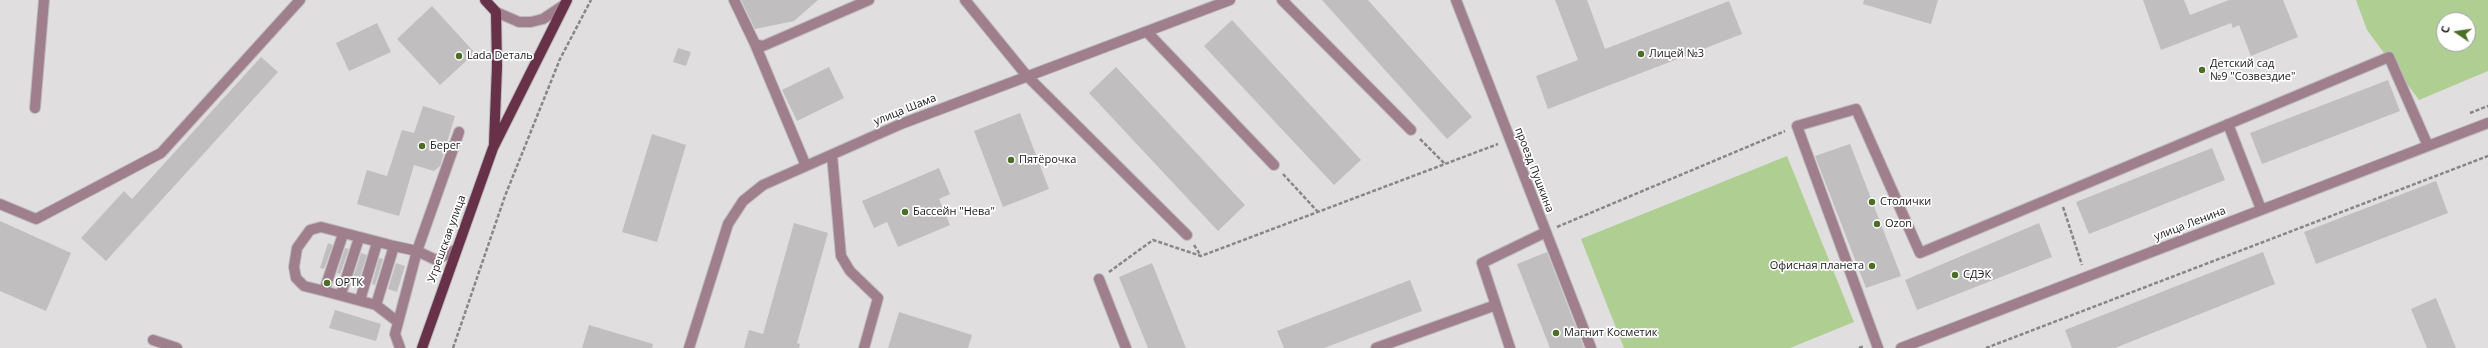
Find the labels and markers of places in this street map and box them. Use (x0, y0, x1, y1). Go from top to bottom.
place label: Лицей №3 (1649, 47, 1704, 61)
place label: Lada Dеталь (467, 49, 533, 63)
marker: Лицей №3 (1636, 49, 1646, 59)
marker: Lada Dеталь (454, 51, 464, 61)
place label: Детский сад №9 "Созвездие" (2210, 57, 2295, 83)
marker: Детский сад №9 "Созвездие" (2197, 65, 2207, 75)
place label: Берег (430, 139, 461, 153)
marker: Берег (417, 141, 427, 151)
place label: Пятёрочка (1019, 153, 1076, 167)
marker: Пятёрочка (1006, 155, 1016, 165)
place label: Столички (1880, 195, 1931, 209)
marker: Столички (1867, 197, 1877, 207)
place label: Бассейн "Нева" (913, 205, 995, 219)
marker: Бассейн "Нева" (900, 207, 910, 217)
place label: Ozon (1885, 217, 1912, 231)
marker: Ozon (1872, 219, 1882, 229)
place label: Офисная планета (1770, 259, 1864, 273)
marker: Офисная планета (1867, 261, 1877, 271)
place label: СДЭК (1963, 268, 1991, 282)
marker: СДЭК (1950, 270, 1960, 280)
place label: ОРТК (335, 276, 363, 290)
marker: ОРТК (322, 278, 332, 288)
place label: Магнит Косметик (1564, 326, 1657, 340)
marker: Магнит Косметик (1551, 328, 1561, 338)

